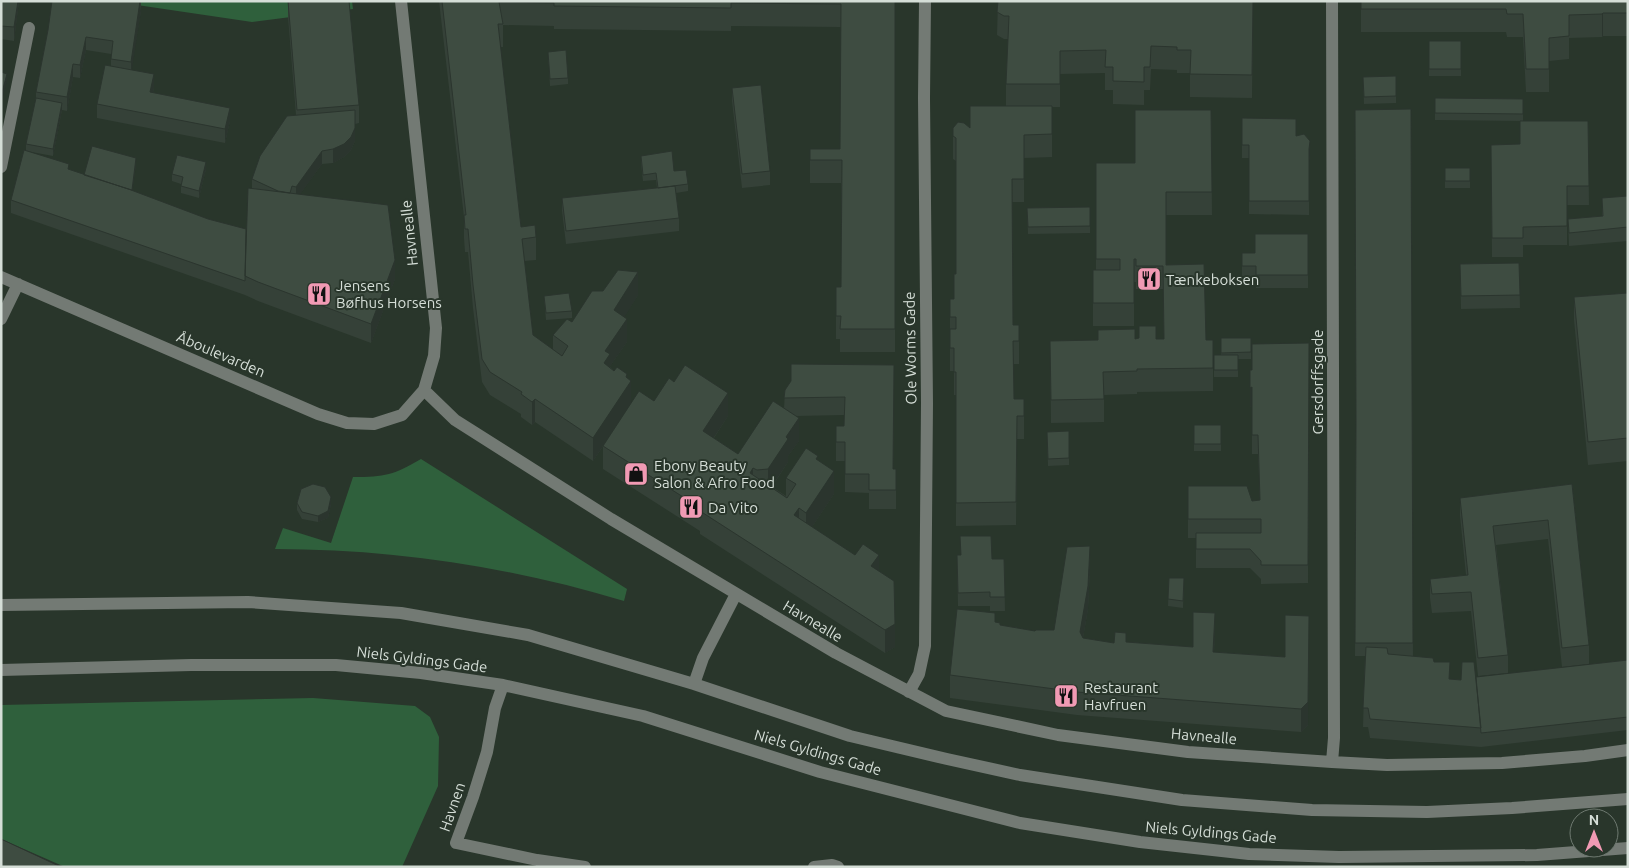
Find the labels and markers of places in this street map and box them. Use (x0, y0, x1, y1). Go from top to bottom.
restaurant icon: Tænkeboksen (1136, 266, 1162, 292)
place label: Tænkeboksen (1166, 271, 1259, 288)
place label: Jensens Bøfhus Horsens (336, 277, 442, 311)
restaurant icon: Jensens Bøfhus Horsens (306, 281, 332, 307)
place label: Ebony Beauty Salon & Afro Food (654, 457, 775, 491)
shop icon: Ebony Beauty Salon & Afro Food (623, 461, 649, 487)
restaurant icon: Da Vito (678, 494, 704, 520)
place label: Da Vito (708, 499, 758, 516)
place label: Restaurant Havfruen (1084, 679, 1158, 713)
restaurant icon: Restaurant Havfruen (1053, 683, 1079, 709)

